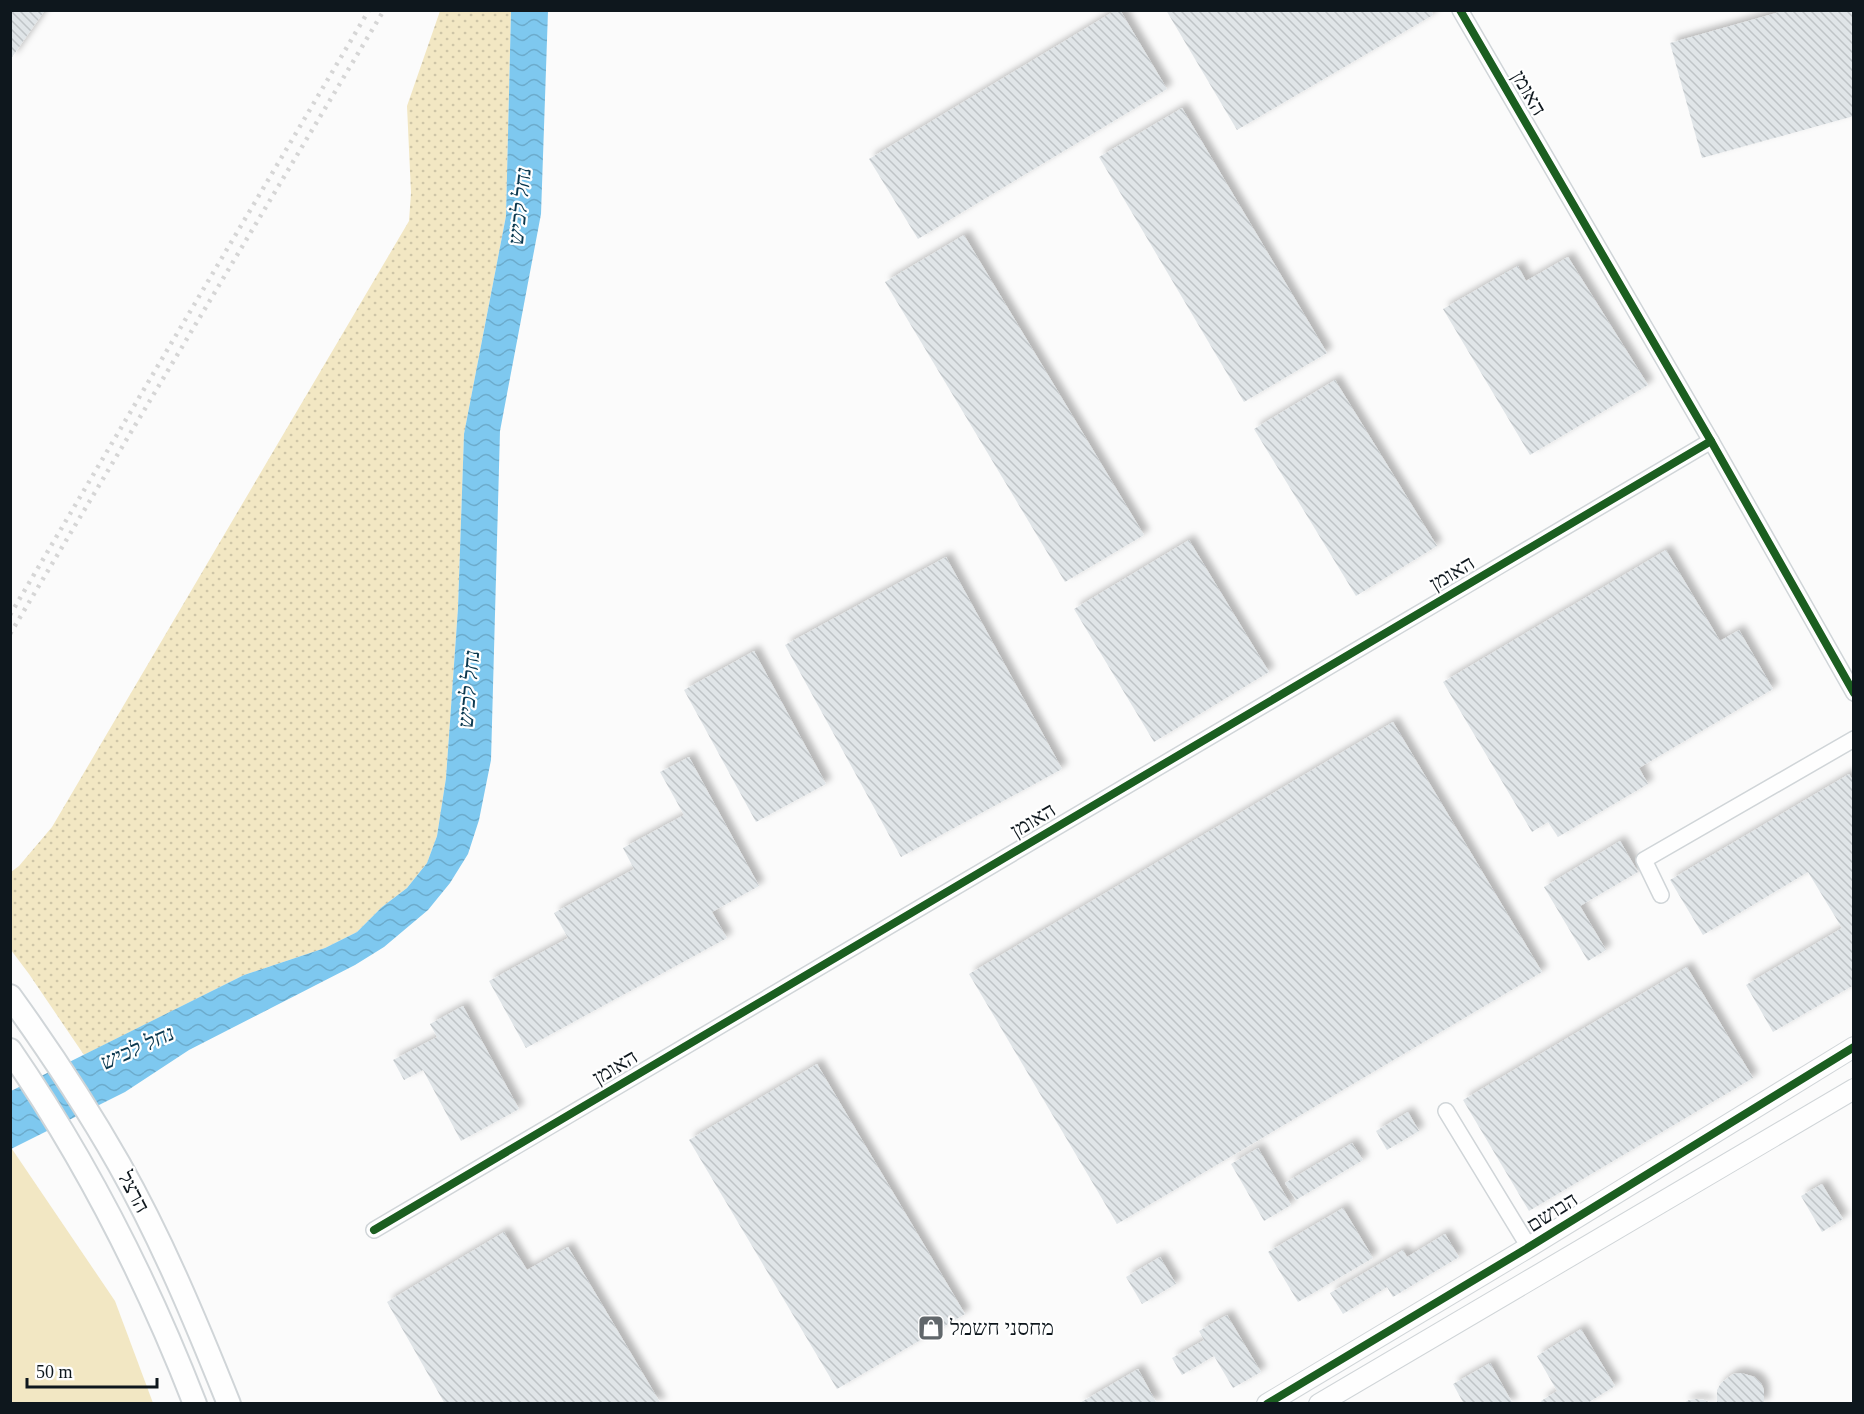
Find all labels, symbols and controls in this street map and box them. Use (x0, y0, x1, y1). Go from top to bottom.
street label: האומן (1507, 66, 1551, 120)
water label: נחל לכיש (503, 166, 536, 246)
street label: האומן (1425, 550, 1479, 596)
water label: נחל לכיש (453, 649, 484, 729)
street label: האומן (1006, 797, 1060, 843)
water label: נחל לכיש (96, 1020, 178, 1075)
street label: האומן (588, 1044, 642, 1090)
street label: הרצל (113, 1166, 155, 1217)
street label: הבושם (1522, 1187, 1582, 1237)
shop icon: מחסני חשמל (916, 1313, 946, 1343)
place label: מחסני חשמל (949, 1316, 1054, 1340)
scale bar (27, 1351, 158, 1389)
text: 50 m (36, 1362, 73, 1382)

